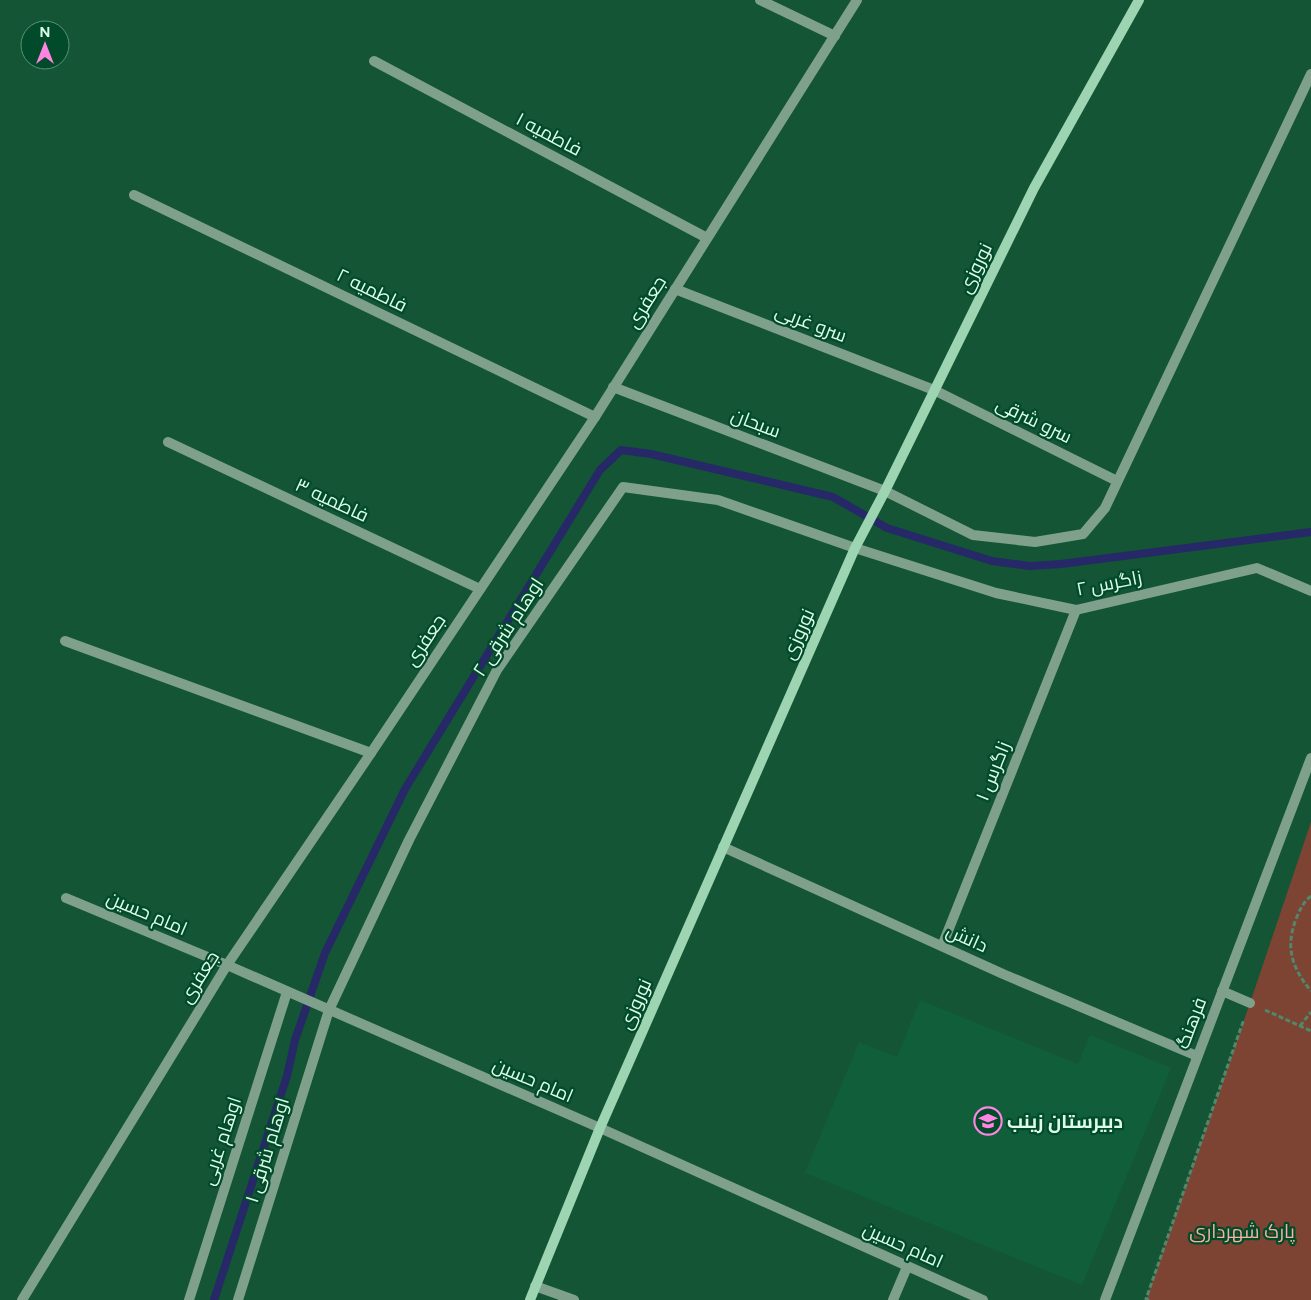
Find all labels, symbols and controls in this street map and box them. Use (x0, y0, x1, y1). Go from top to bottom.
north arrow (20, 20, 70, 70)
text: N (40, 24, 50, 41)
street label: فاطمیه ۱ (512, 107, 586, 161)
street label: نوروزی (953, 239, 997, 297)
street label: فاطمیه ۲ (333, 263, 411, 317)
street label: جعفری (621, 272, 671, 332)
street label: سرو غربی (772, 299, 850, 347)
street label: سرو شرقی (992, 392, 1076, 448)
street label: سبحان (728, 403, 784, 443)
street label: فاطمیه ۳ (292, 473, 372, 527)
street label: زاگرس ۲ (1074, 565, 1144, 601)
street label: اوهام شرقی ۲ (468, 573, 550, 682)
street label: نوروزی (777, 605, 819, 663)
street label: جعفری (399, 610, 451, 670)
street label: زاگرس ۱ (971, 738, 1015, 804)
street label: امام حسین (102, 886, 191, 942)
street label: دانش (943, 919, 991, 957)
street label: جعفری (174, 947, 224, 1007)
street label: نوروزی (614, 975, 656, 1033)
street label: فرهنگ (1171, 994, 1211, 1052)
street label: امام حسین (488, 1053, 577, 1109)
street label: اوهام غربی (196, 1094, 248, 1189)
street label: ۱ اوهام شرقی (240, 1095, 296, 1206)
school or university icon: دبیرستان زینب (973, 1106, 1003, 1136)
place label: دبیرستان زینب (1007, 1110, 1123, 1134)
street label: امام حسین (859, 1217, 947, 1275)
park label: پارک شهرداری (1189, 1220, 1295, 1244)

